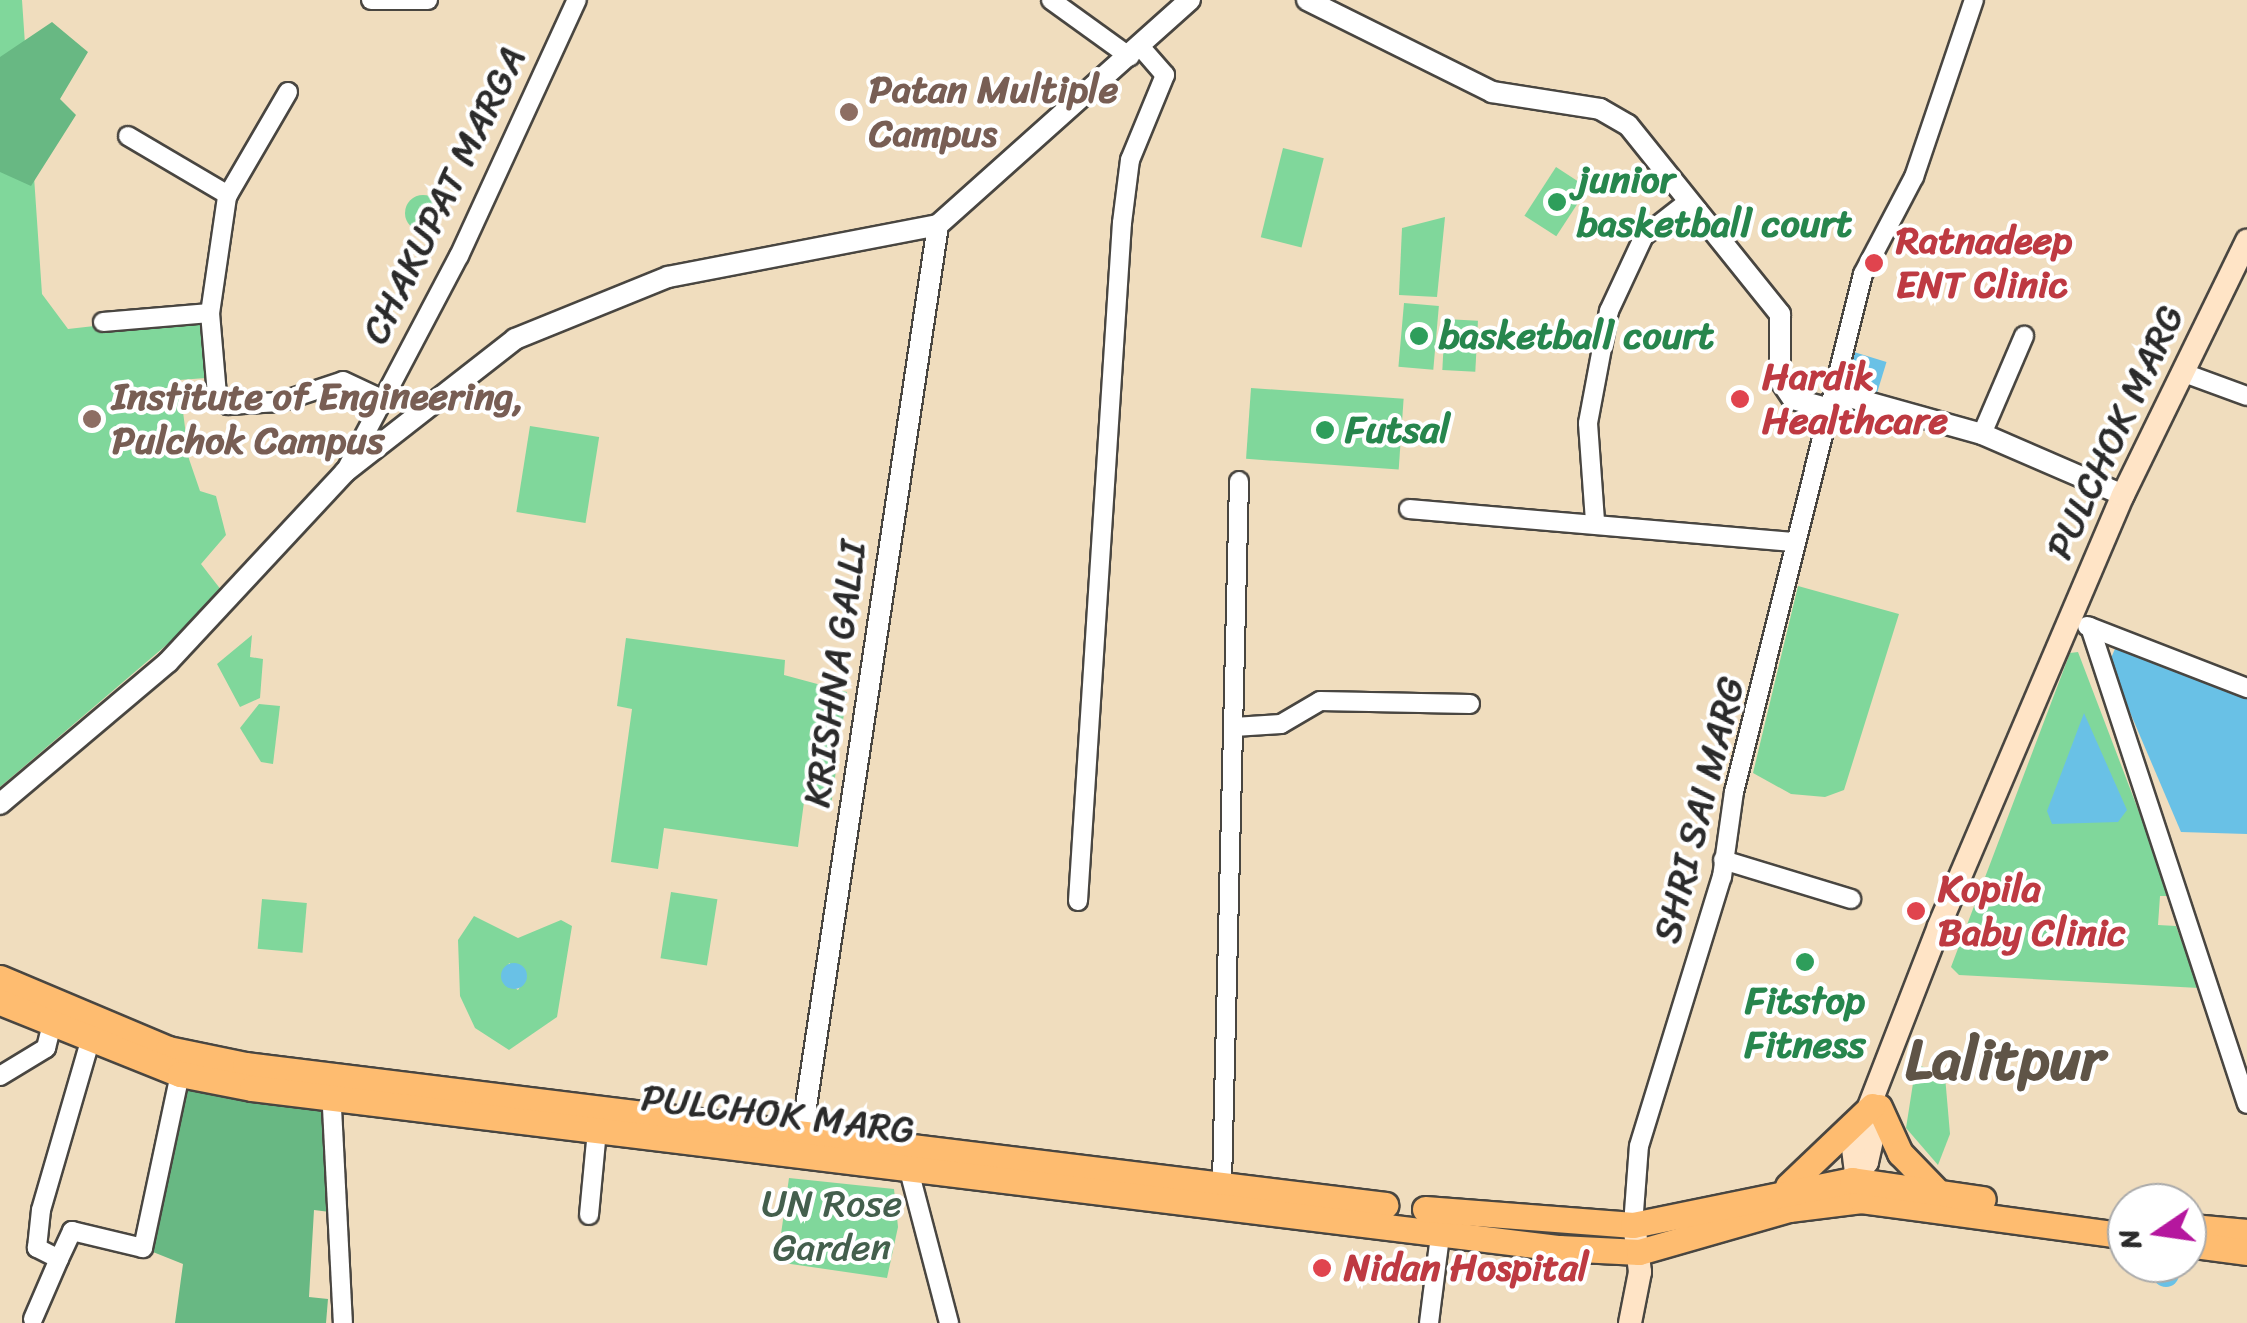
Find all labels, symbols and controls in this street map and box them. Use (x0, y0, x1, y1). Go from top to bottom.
street label: CHAKUPAT MARGA (352, 39, 536, 351)
place label: Patan Multiple Campus (869, 67, 1116, 156)
marker: Patan Multiple Campus (838, 101, 860, 123)
place label: junior basketball court (1577, 157, 1851, 246)
marker: junior basketball court (1546, 191, 1568, 213)
place label: Ratnadeep ENT Clinic (1896, 218, 2072, 308)
marker: Ratnadeep ENT Clinic (1861, 250, 1887, 276)
street label: PULCHOK MARG (2036, 297, 2194, 567)
place label: basketball court (1439, 313, 1713, 359)
marker: basketball court (1408, 325, 1430, 347)
place label: Hardik Healthcare (1762, 354, 1948, 444)
place label: Institute of Engineering, Pulchok Campus (112, 374, 524, 464)
marker: Hardik Healthcare (1727, 386, 1753, 412)
place label: Futsal (1345, 407, 1450, 453)
marker: Institute of Engineering, Pulchok Campus (81, 408, 103, 430)
marker: Futsal (1314, 419, 1336, 441)
street label: KRISHNA GALLI (794, 540, 876, 808)
street label: SHRI SAI MARG (1644, 673, 1754, 947)
place label: Kopila Baby Clinic (1938, 866, 2126, 956)
marker: Kopila Baby Clinic (1903, 898, 1929, 924)
marker: Fitstop Fitness (1794, 951, 1816, 973)
place label: Fitstop Fitness (1745, 978, 1865, 1068)
district label: Lalitpur (1905, 1025, 2105, 1095)
street label: PULCHOK MARG (638, 1075, 918, 1153)
park label: UN Rose Garden (762, 1181, 902, 1270)
north arrow (2107, 1183, 2207, 1283)
text: N (2103, 1224, 2155, 1254)
place label: Nidan Hospital (1344, 1245, 1590, 1291)
marker: Nidan Hospital (1309, 1255, 1335, 1281)

